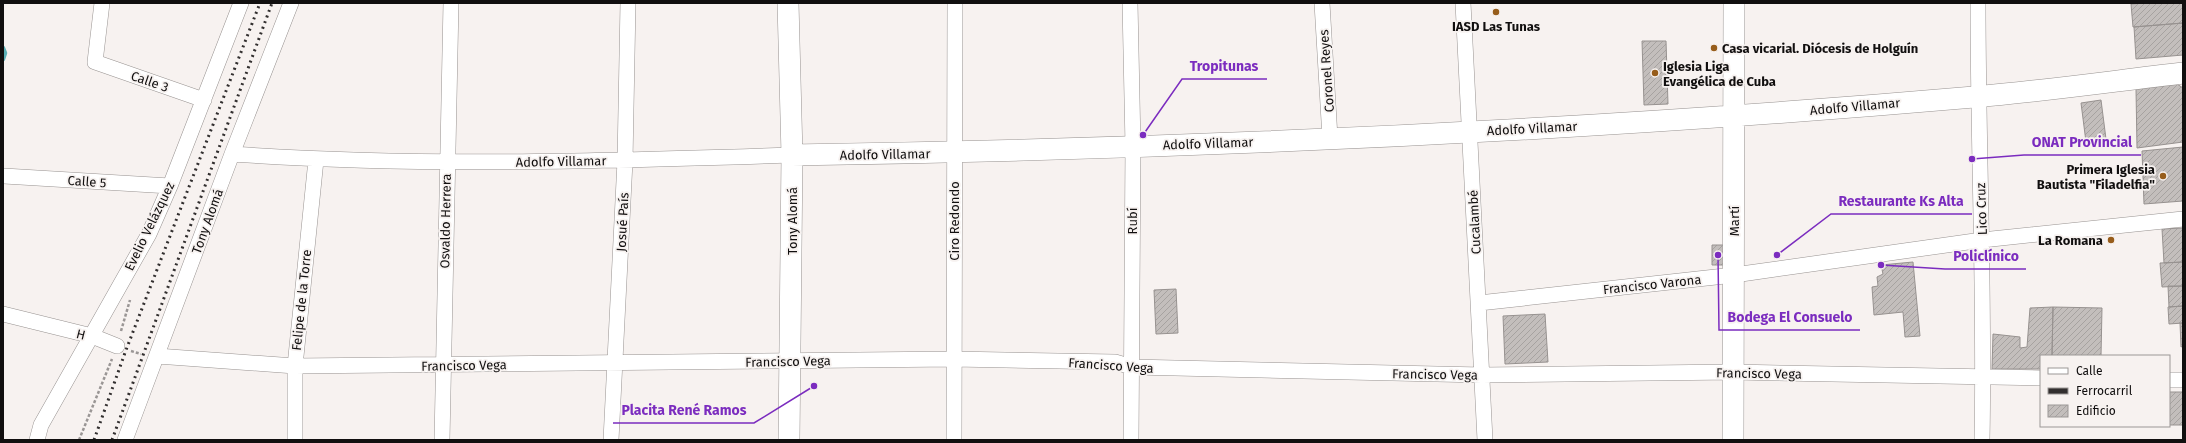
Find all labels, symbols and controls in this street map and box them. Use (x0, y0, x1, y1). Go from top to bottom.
marker: IASD Las Tunas (1491, 7, 1501, 17)
place label: IASD Las Tunas (1452, 19, 1541, 34)
street label: Coronel Reyes (1316, 29, 1337, 113)
place label: Casa vicarial. Diócesis de Holguín (1722, 41, 1918, 56)
marker: Casa vicarial. Diócesis de Holguín (1709, 43, 1719, 53)
callout: Tropitunas (1182, 53, 1267, 79)
text: Tropitunas (1190, 58, 1259, 75)
place label: Iglesia Liga Evangélica de Cuba (1663, 59, 1776, 89)
street label: Calle 3 (129, 68, 171, 95)
marker: Iglesia Liga Evangélica de Cuba (1650, 68, 1660, 78)
street label: Adolfo Villamar (1809, 95, 1901, 118)
street label: Adolfo Villamar (1486, 119, 1578, 138)
callout: ONAT Provincial (2024, 129, 2141, 155)
street label: Adolfo Villamar (1162, 134, 1254, 153)
text: ONAT Provincial (2032, 134, 2133, 151)
street label: Adolfo Villamar (840, 146, 930, 163)
street label: Adolfo Villamar (516, 153, 606, 170)
place label: Primera Iglesia Bautista "Filadelfia" (2037, 162, 2155, 192)
marker: Primera Iglesia Bautista "Filadelfia" (2158, 171, 2168, 181)
street label: Calle 5 (67, 173, 107, 190)
street label: Osvaldo Herrera (437, 173, 454, 269)
street label: Evelio Velázquez (121, 179, 178, 273)
street label: Ciro Redondo (947, 181, 962, 261)
street label: Lico Cruz (1973, 182, 1990, 235)
street label: Tony Alomá (189, 187, 226, 256)
street label: Tony Alomá (785, 187, 800, 255)
callout: Restaurante Ks Alta (1831, 188, 1972, 214)
street label: Cucalambé (1465, 189, 1484, 255)
street label: Josué País (613, 192, 632, 252)
text: Restaurante Ks Alta (1838, 193, 1964, 210)
street label: Martí (1727, 205, 1742, 236)
street label: Rubí (1125, 207, 1140, 234)
place label: La Romana (2038, 233, 2103, 248)
marker: La Romana (2106, 235, 2116, 245)
callout: Policlínico (1945, 243, 2026, 269)
text: Policlínico (1953, 248, 2019, 265)
street label: Felipe de la Torre (289, 249, 314, 351)
street label: Francisco Varona (1602, 272, 1702, 297)
callout: Bodega El Consuelo (1719, 304, 1860, 330)
text: Bodega El Consuelo (1728, 309, 1852, 326)
street label: H (75, 326, 87, 343)
street label: Francisco Vega (745, 353, 831, 370)
street label: Francisco Vega (1068, 355, 1154, 376)
legend (2040, 355, 2170, 427)
street label: Francisco Vega (421, 357, 507, 374)
text: Calle (2076, 364, 2103, 378)
street label: Francisco Vega (1716, 365, 1802, 382)
street label: Francisco Vega (1392, 366, 1478, 383)
text: Ferrocarril (2076, 384, 2133, 398)
callout: Placita René Ramos (613, 397, 754, 423)
text: Placita René Ramos (621, 402, 747, 419)
text: Edificio (2076, 404, 2116, 418)

